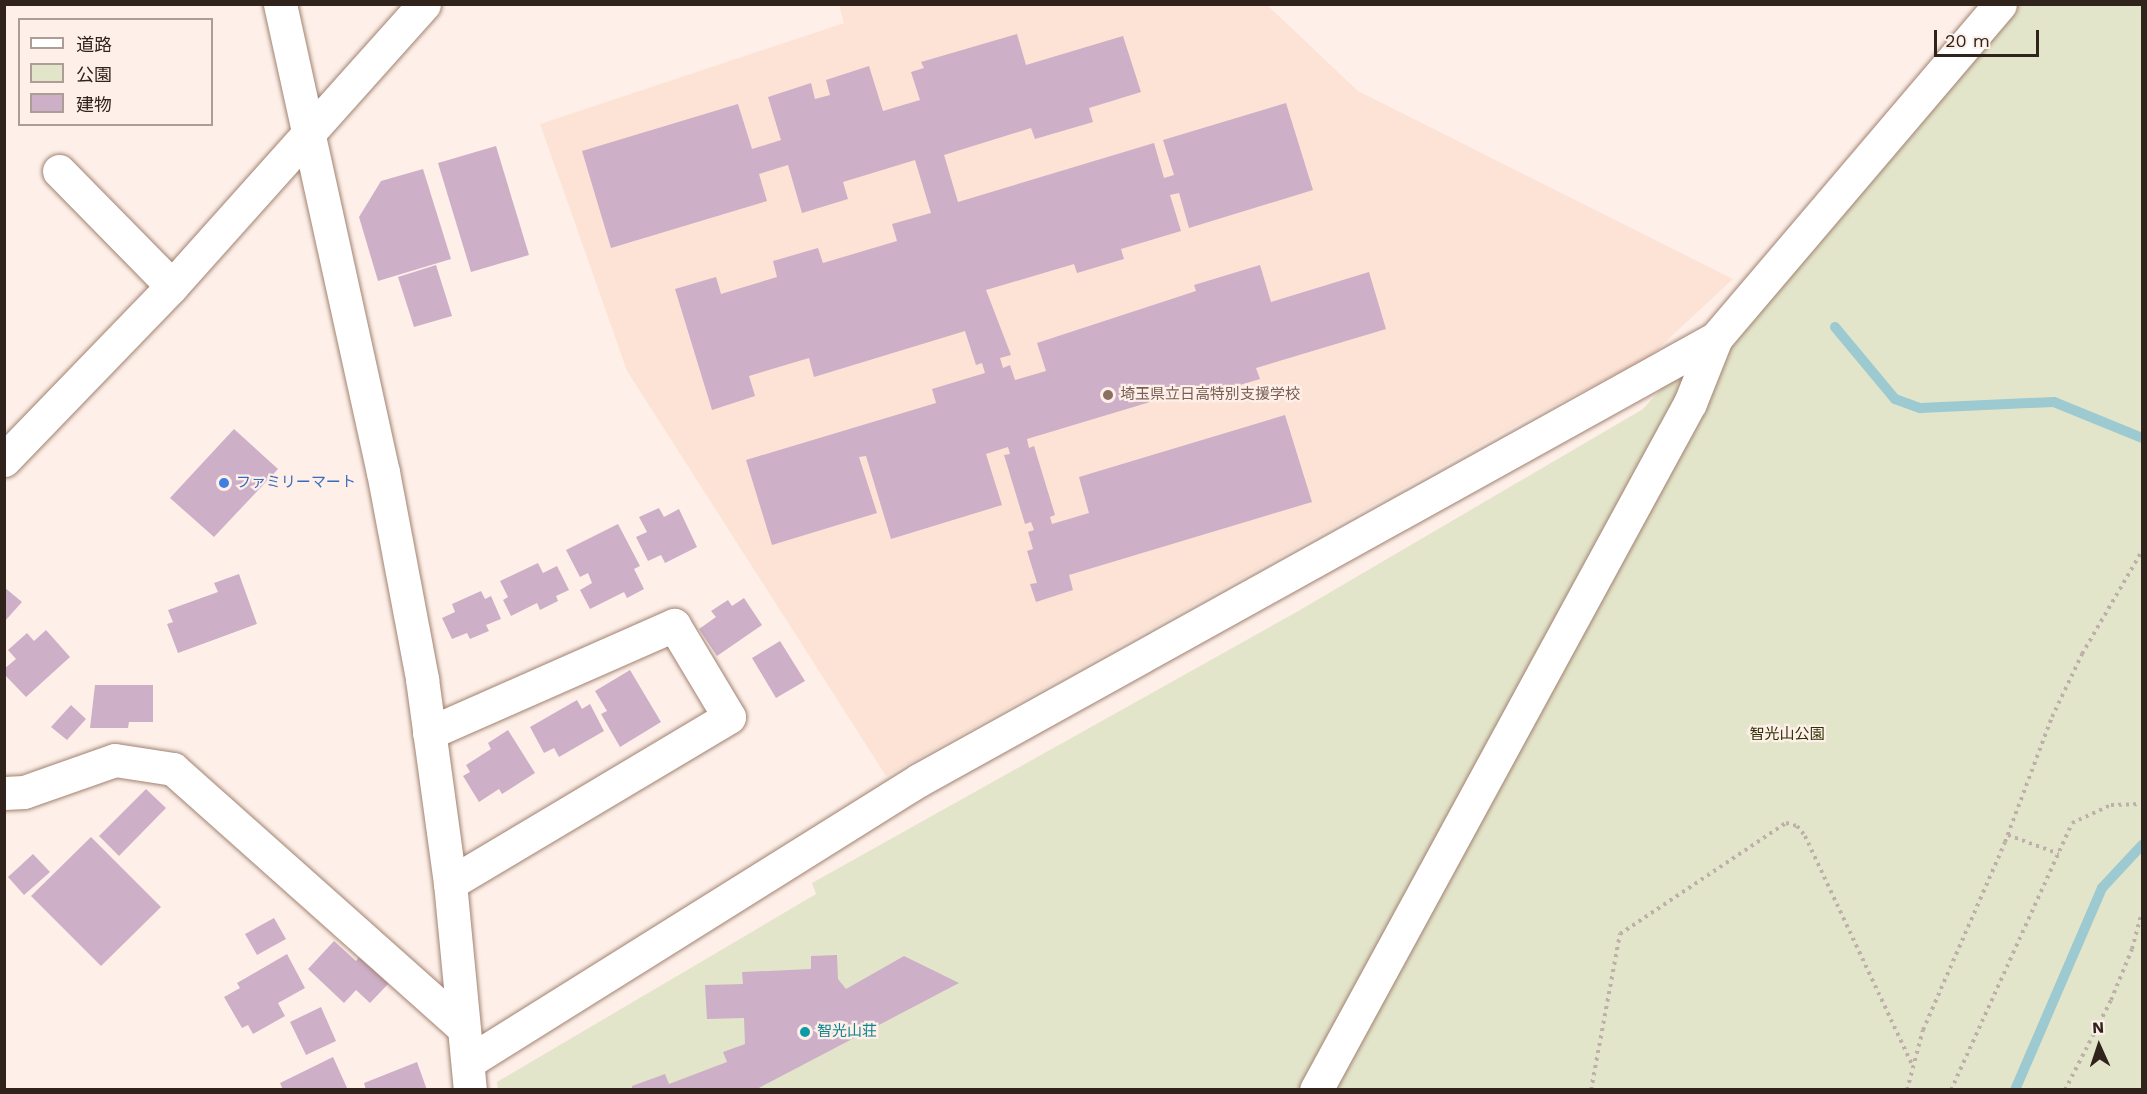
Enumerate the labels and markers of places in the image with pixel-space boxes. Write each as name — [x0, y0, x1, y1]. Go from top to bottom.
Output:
place label: 埼玉県立日高特別支援学校 — [1120, 386, 1300, 404]
marker: 埼玉県立日高特別支援学校 — [1101, 388, 1115, 402]
place label: ファミリーマート — [236, 474, 356, 492]
marker: ファミリーマート — [217, 476, 231, 490]
place label: 智光山荘 — [817, 1023, 877, 1041]
marker: 智光山荘 — [798, 1025, 812, 1039]

